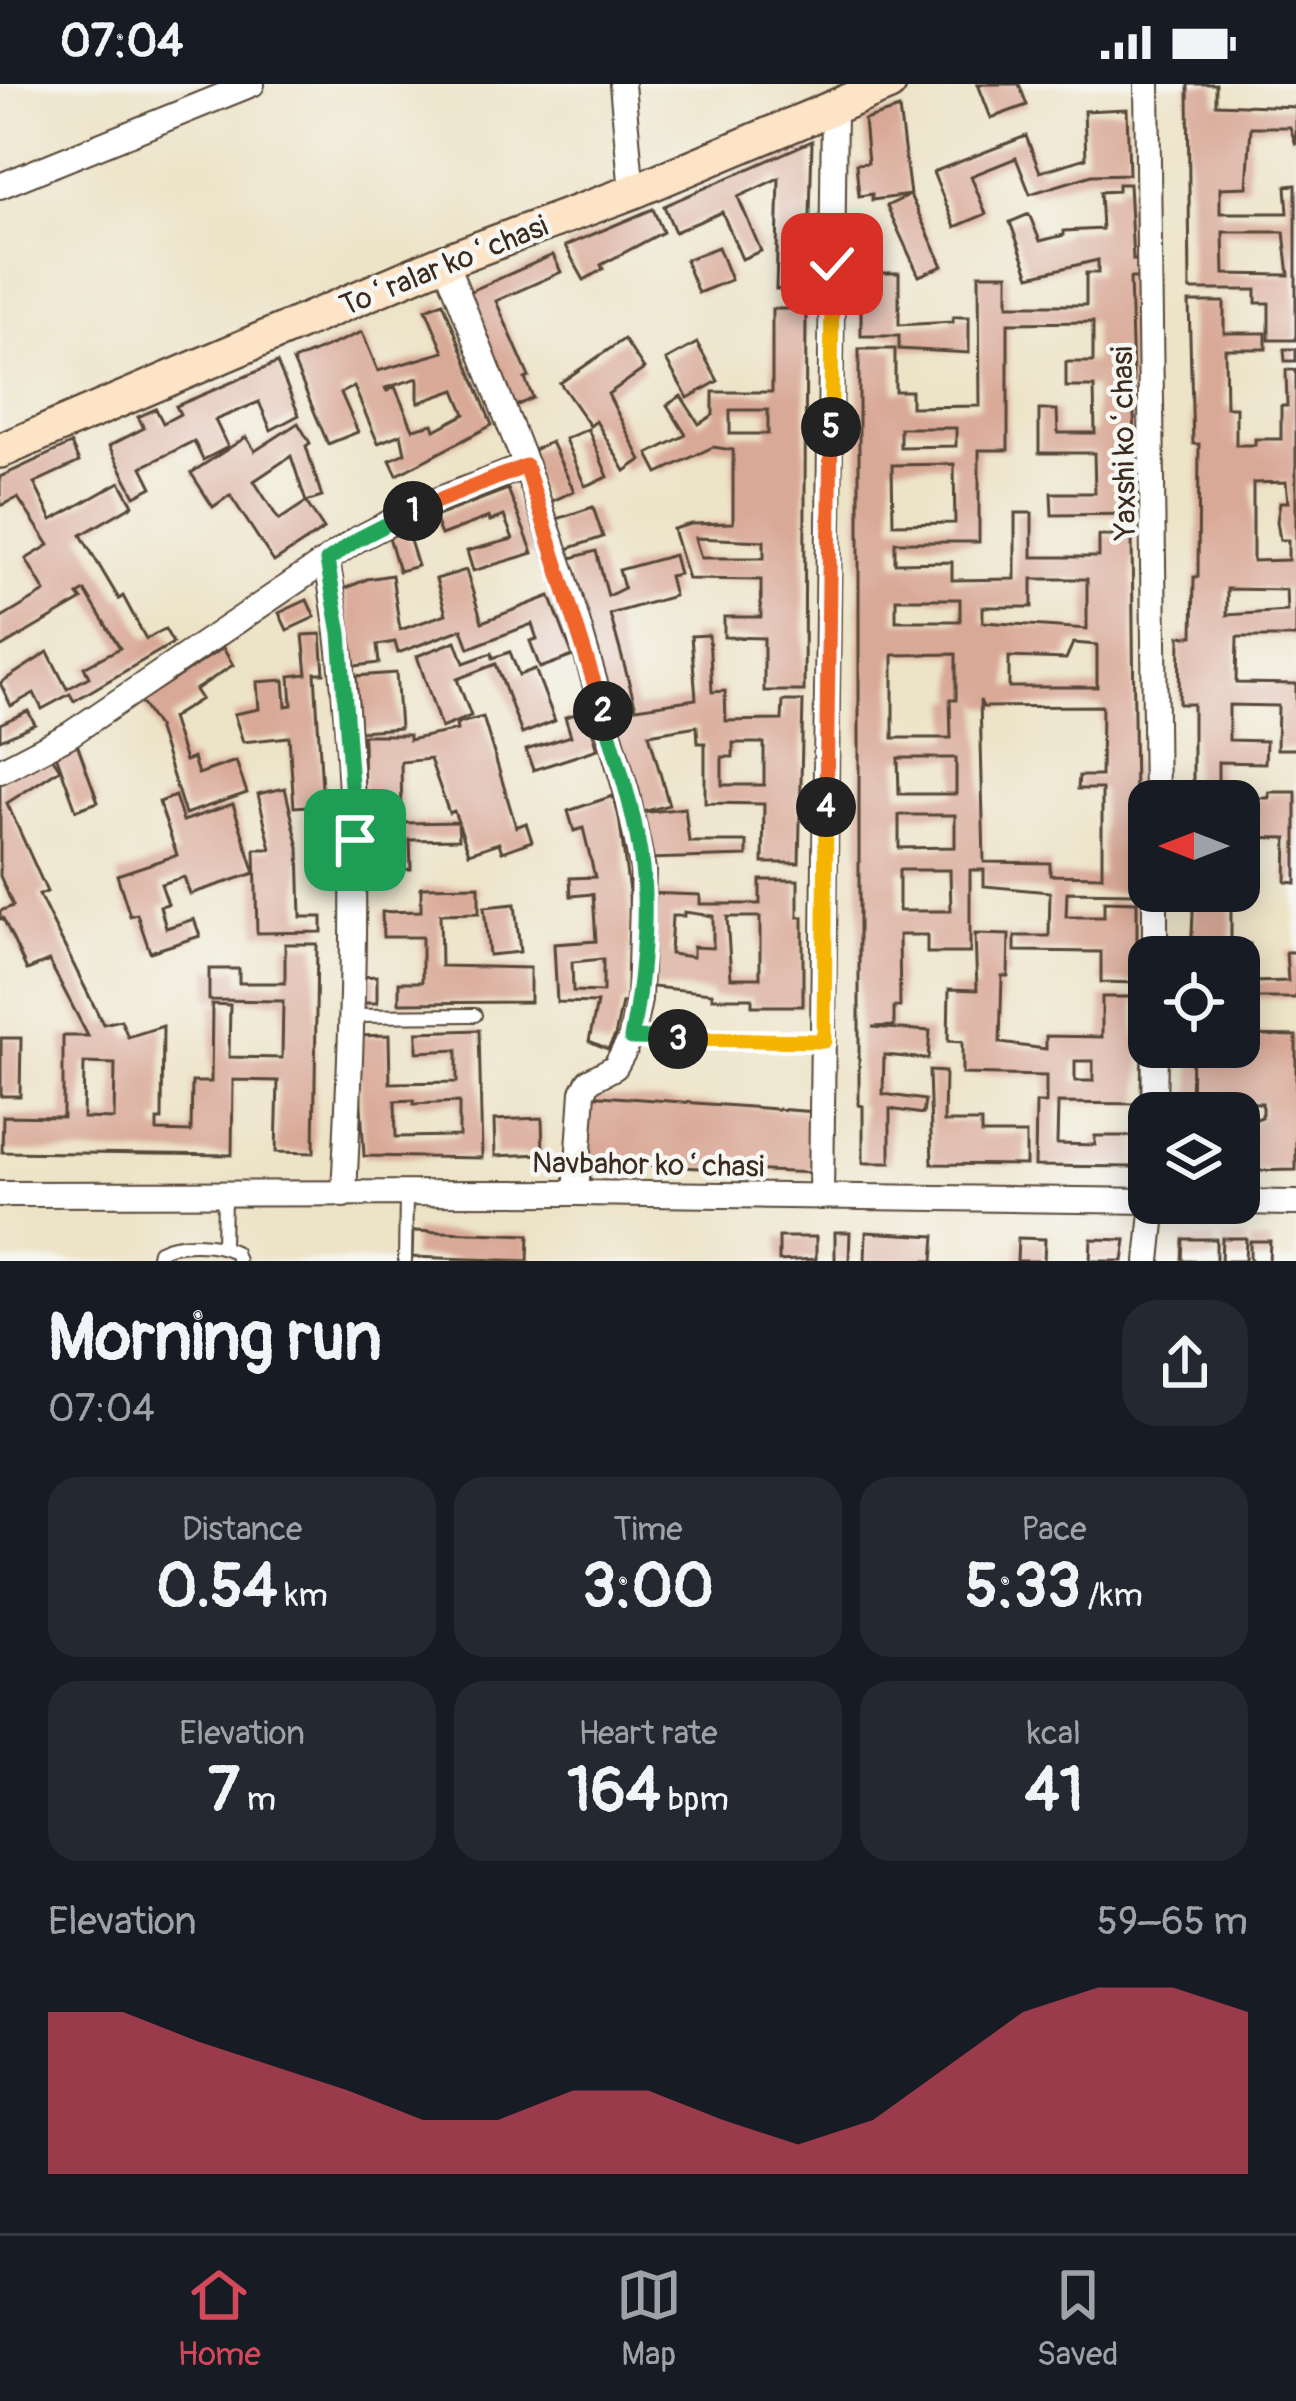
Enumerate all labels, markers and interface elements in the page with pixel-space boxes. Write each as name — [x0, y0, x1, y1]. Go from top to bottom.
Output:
text: 07:04 — [60, 14, 183, 70]
street label: Toʻralar koʻchasi — [335, 207, 553, 325]
pin — [781, 213, 883, 315]
icon: check — [799, 231, 865, 297]
street label: Yaxshi koʻchasi — [1104, 346, 1144, 541]
pin: 5 — [801, 397, 861, 457]
text: 5 — [822, 406, 840, 447]
pin: 1 — [383, 481, 443, 541]
text: 1 — [407, 490, 419, 531]
pin: 2 — [573, 681, 633, 741]
text: 2 — [594, 690, 612, 731]
pin: 4 — [796, 777, 856, 837]
north arrow — [1128, 780, 1260, 912]
map controls — [1128, 780, 1260, 1224]
text: 4 — [816, 786, 836, 827]
pin — [304, 789, 406, 891]
icon: arrive — [322, 807, 388, 873]
button: locate — [1128, 936, 1260, 1068]
pin: 3 — [648, 1009, 708, 1069]
text: 3 — [669, 1018, 687, 1059]
button: layers — [1128, 1092, 1260, 1224]
street label: Navbahor koʻchasi — [531, 1144, 765, 1186]
text: Morning run — [48, 1297, 382, 1380]
button: share — [1122, 1300, 1248, 1426]
text: 07:04 — [48, 1384, 155, 1433]
text: Distance — [182, 1509, 302, 1550]
text: Time — [614, 1509, 682, 1550]
text: Pace — [1021, 1509, 1087, 1550]
text: 0.54 — [156, 1550, 278, 1625]
text: 3:00 — [582, 1550, 714, 1625]
text: 5:33 — [965, 1550, 1081, 1625]
text: km — [278, 1575, 328, 1616]
text: /km — [1081, 1575, 1143, 1616]
text: Elevation — [179, 1713, 305, 1754]
text: Heart rate — [578, 1713, 718, 1754]
text: kcal — [1027, 1713, 1081, 1754]
text: 7 — [208, 1754, 240, 1829]
text: 164 — [567, 1754, 660, 1829]
text: 41 — [1025, 1754, 1083, 1829]
text: m — [240, 1779, 276, 1820]
text: bpm — [660, 1779, 729, 1820]
text: Elevation — [48, 1897, 197, 1946]
text: 59–65 m — [1097, 1897, 1248, 1946]
tab: Home — [177, 2262, 261, 2375]
tab: Map — [616, 2262, 682, 2375]
tab: Saved — [1037, 2262, 1119, 2375]

